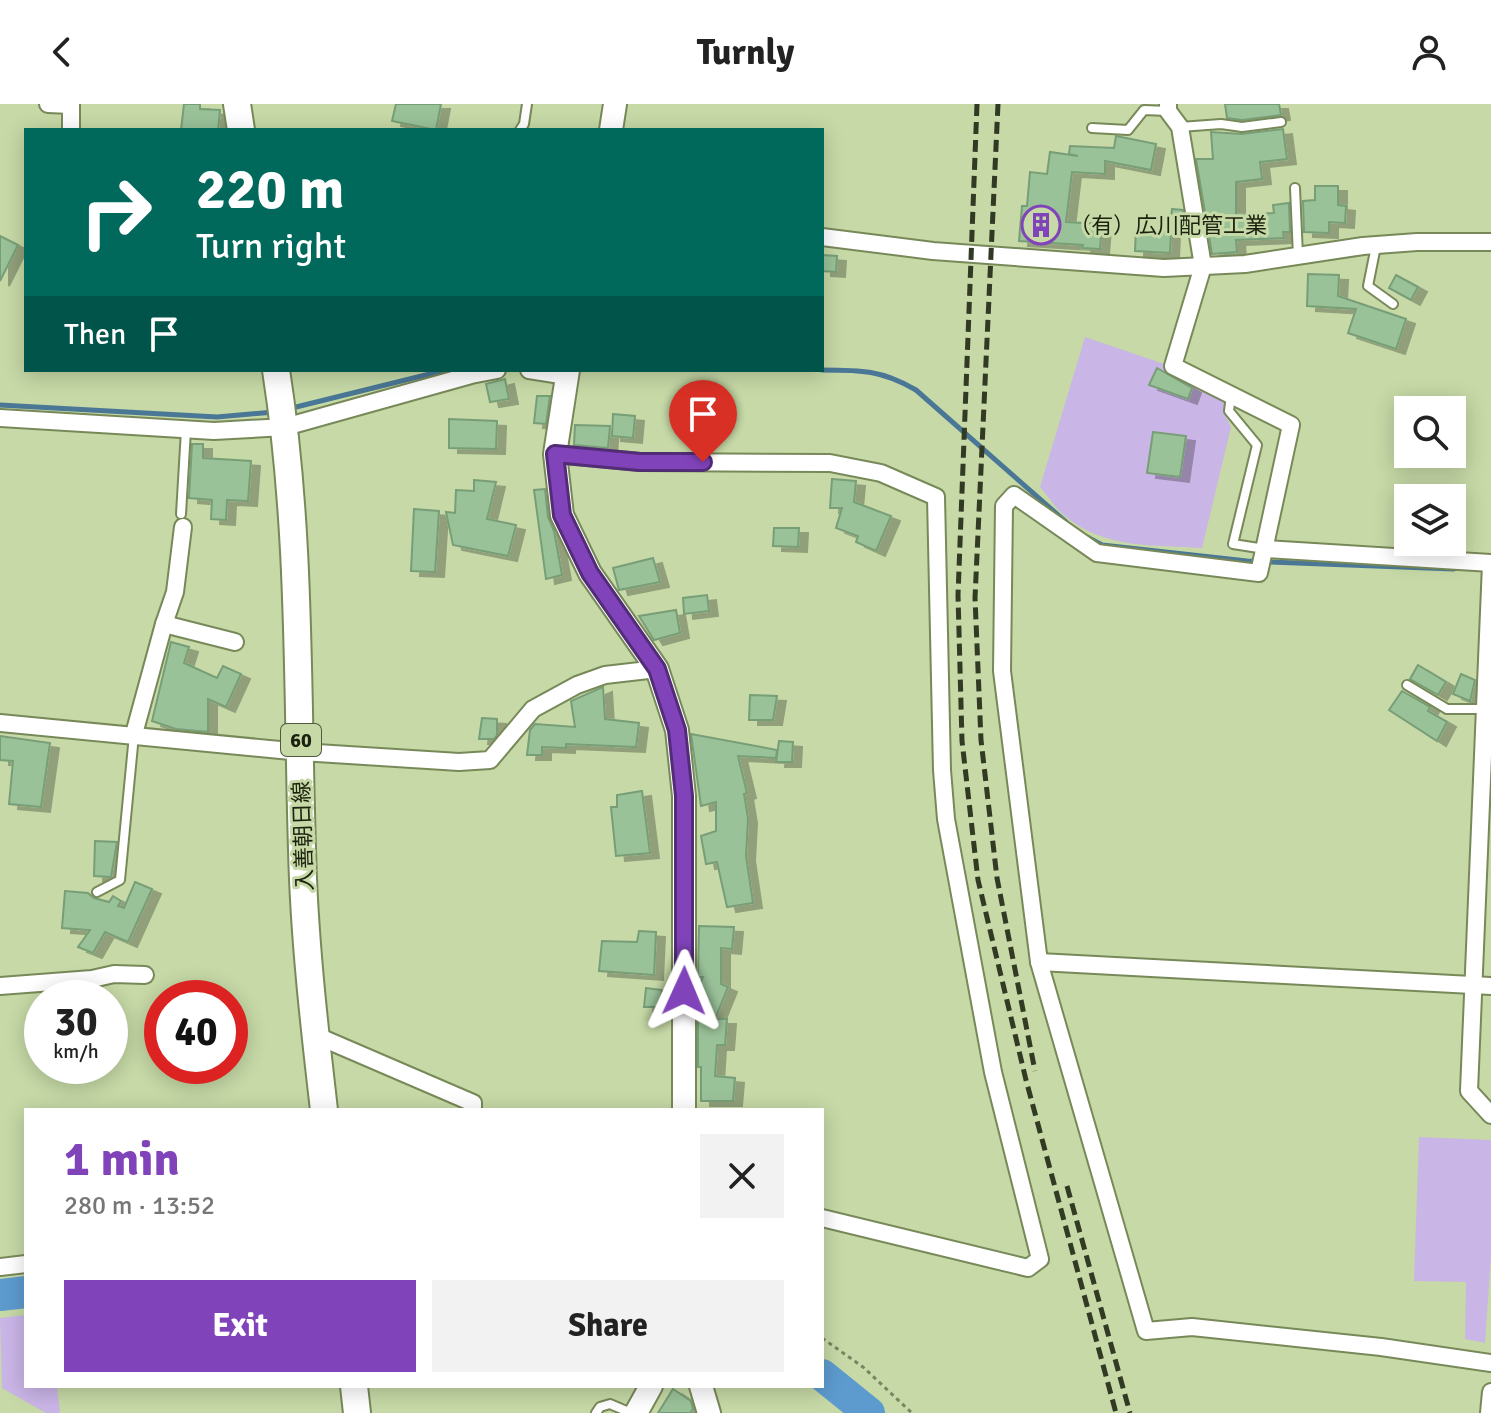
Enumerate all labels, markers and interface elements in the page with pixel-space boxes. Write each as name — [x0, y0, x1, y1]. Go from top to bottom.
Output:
icon: back — [40, 30, 84, 74]
text: Turnly — [697, 30, 794, 75]
icon: person — [1407, 30, 1451, 74]
text: 220 m — [196, 155, 344, 224]
icon: right — [64, 160, 168, 264]
building icon: （有）広川配管工業 — [1020, 204, 1062, 246]
place label: （有）広川配管工業 — [1069, 212, 1267, 239]
text: Turn right — [196, 224, 346, 269]
icon: arrive — [142, 312, 186, 356]
text: Then — [64, 316, 126, 353]
pin — [669, 380, 737, 462]
icon: arrive — [681, 392, 725, 436]
map controls — [1394, 396, 1466, 556]
button: search — [1394, 396, 1466, 468]
button: layers — [1394, 484, 1466, 556]
road number: 60 — [281, 724, 321, 756]
street label: 入善朝日線 — [288, 781, 318, 891]
position arrow — [642, 949, 726, 1033]
speed limit sign: 40 — [144, 980, 248, 1084]
text: 30 — [54, 997, 98, 1047]
text: km/h — [53, 1039, 99, 1064]
text: 1 min — [64, 1130, 180, 1189]
button: close — [700, 1134, 784, 1218]
text: 280 m · 13:52 — [64, 1190, 215, 1222]
button: Exit — [64, 1280, 416, 1372]
button: Share — [432, 1280, 784, 1372]

